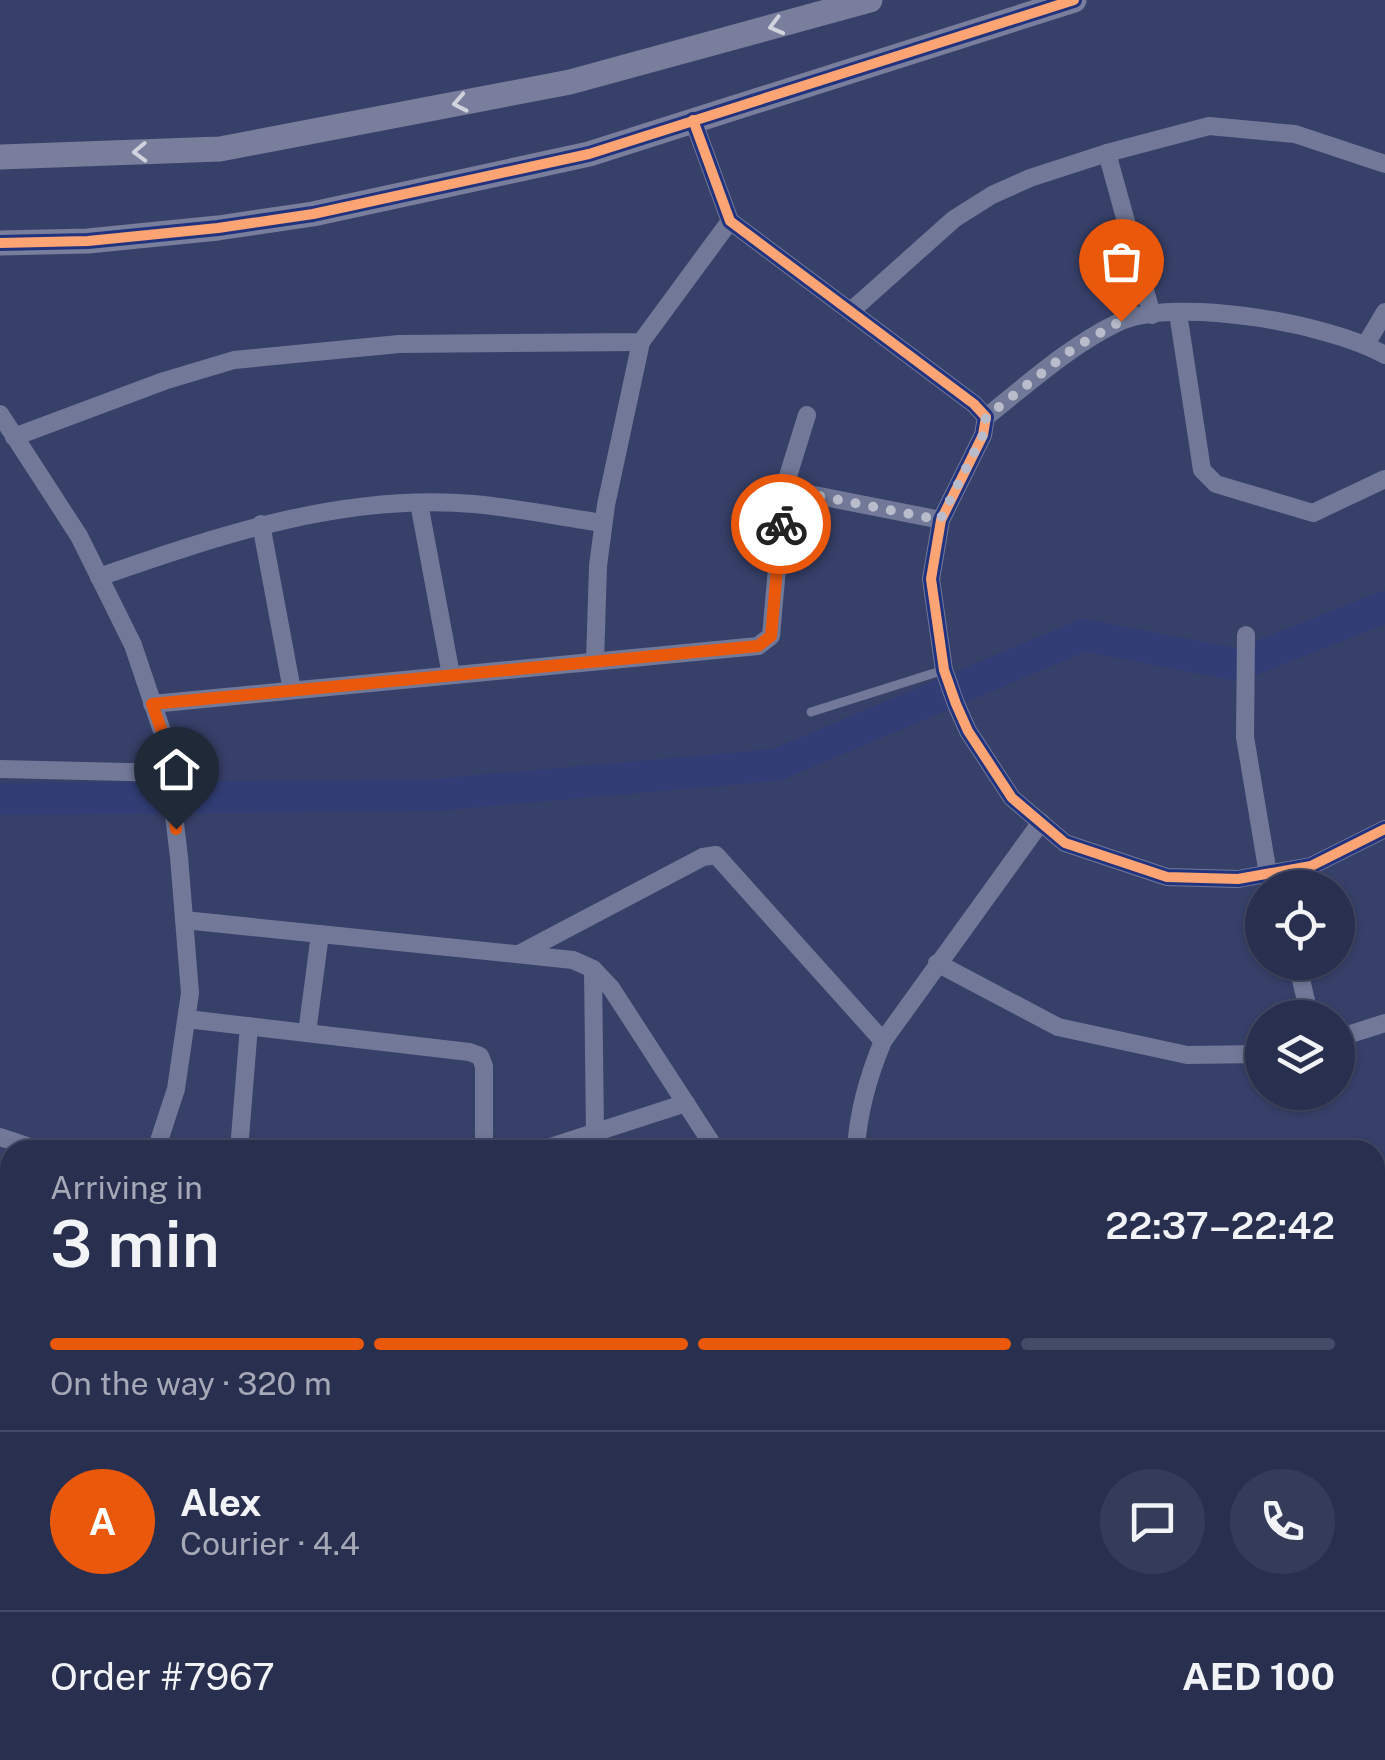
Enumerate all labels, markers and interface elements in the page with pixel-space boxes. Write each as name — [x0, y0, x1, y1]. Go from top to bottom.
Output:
one-way arrow — [768, 14, 785, 35]
one-way arrow — [452, 92, 469, 113]
one-way arrow — [131, 141, 147, 162]
pin — [1079, 219, 1164, 322]
icon: bag — [1094, 234, 1149, 289]
courier — [731, 474, 831, 574]
icon: bike — [754, 497, 809, 552]
pin — [134, 727, 219, 830]
icon: home — [149, 742, 204, 797]
map controls — [1245, 870, 1355, 1110]
button: locate — [1245, 870, 1355, 980]
button: layers — [1245, 1000, 1355, 1110]
text: Arriving in — [50, 1169, 203, 1206]
text: 22:37–22:42 — [1105, 1203, 1335, 1248]
text: 3 min — [50, 1205, 220, 1282]
text: On the way · 320 m — [50, 1365, 332, 1402]
button: chat — [1100, 1469, 1205, 1574]
button: phone — [1230, 1469, 1335, 1574]
text: Alex — [180, 1480, 262, 1525]
text: A — [89, 1499, 116, 1544]
text: Courier · 4.4 — [180, 1525, 360, 1562]
text: Order #7967 — [50, 1654, 275, 1699]
text: AED 100 — [1182, 1654, 1335, 1699]

